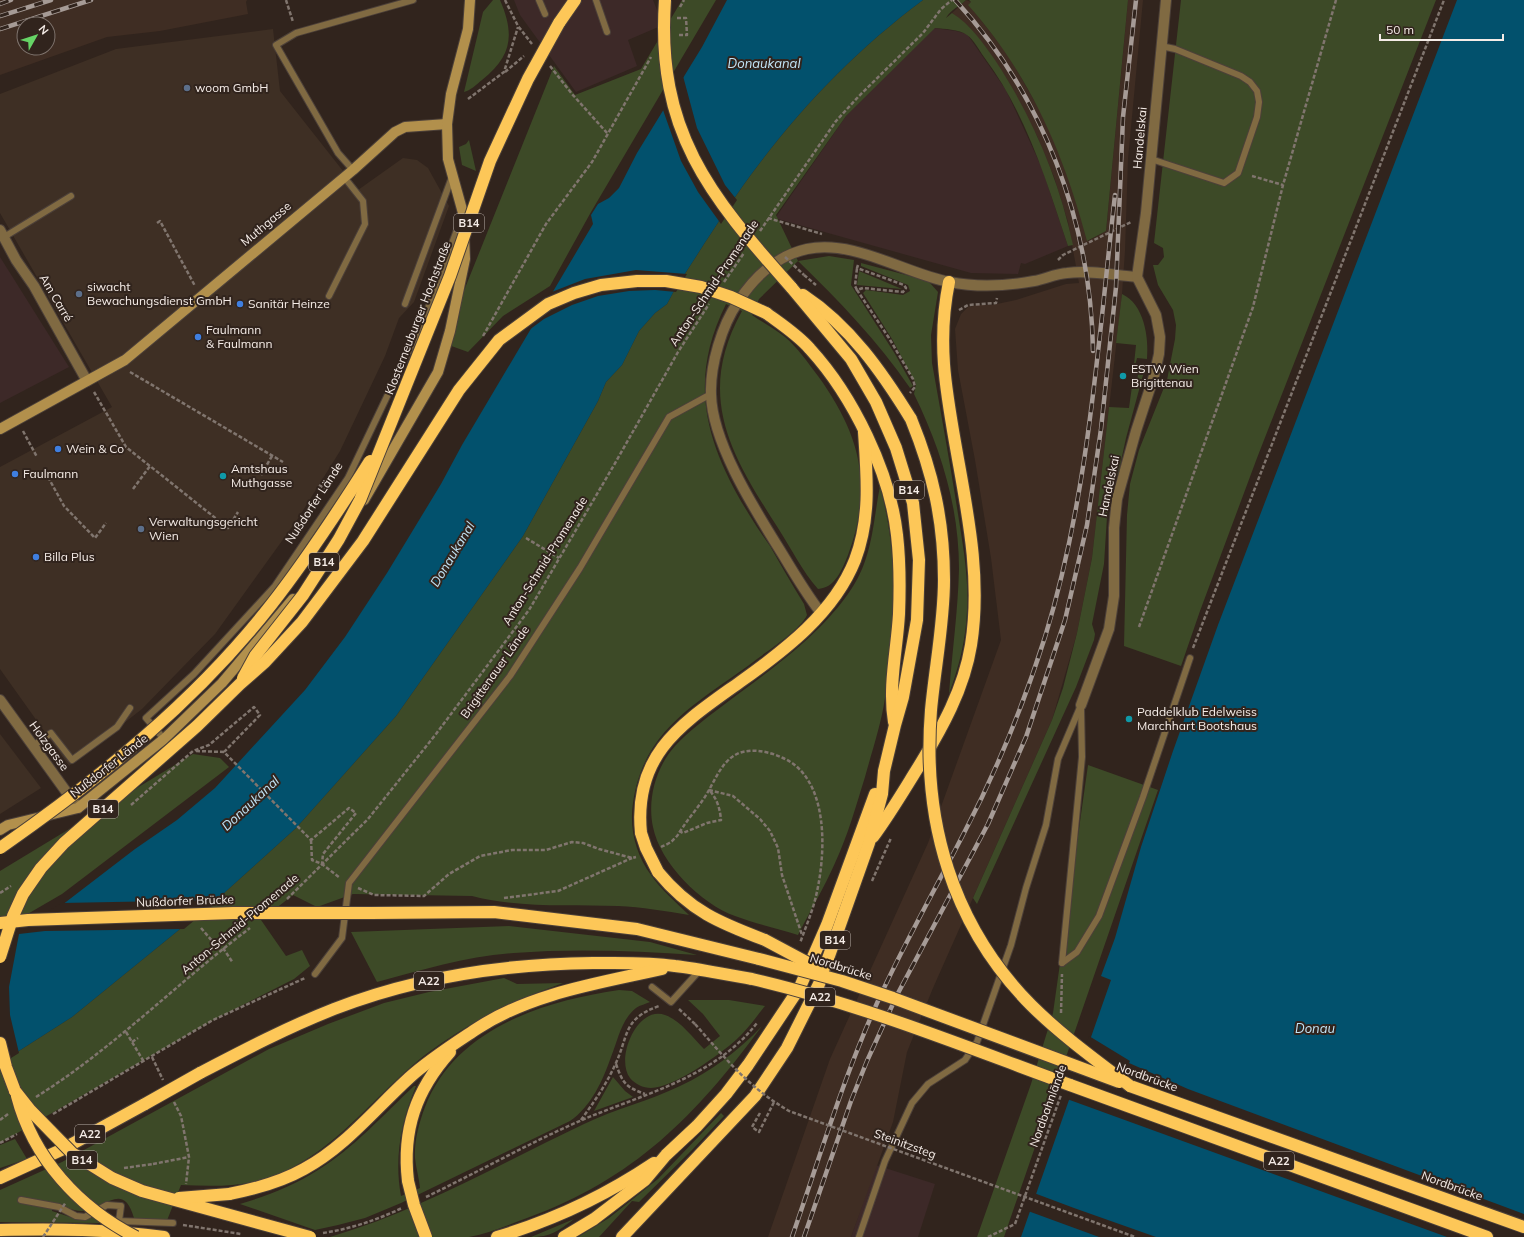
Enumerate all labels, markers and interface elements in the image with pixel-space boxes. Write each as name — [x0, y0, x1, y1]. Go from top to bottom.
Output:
north arrow — [16, 16, 56, 56]
scale bar — [1380, 16, 1503, 42]
text: N — [36, 22, 52, 37]
text: 50 m — [1386, 22, 1414, 37]
water label: Donaukanal — [728, 55, 801, 71]
place label: woom GmbH — [195, 80, 268, 95]
marker: woom GmbH — [182, 83, 192, 93]
street label: Handelskai — [1129, 106, 1150, 170]
street label: Muthgasse — [237, 198, 294, 249]
road number: B14 — [454, 214, 484, 232]
street label: Anton-Schmid-Promenade — [666, 217, 761, 349]
street label: Klosterneuburger Hochstraße — [381, 239, 454, 397]
street label: Am Carré — [36, 271, 76, 324]
place label: siwacht Bewachungsdienst GmbH — [87, 279, 232, 308]
marker: siwacht Bewachungsdienst GmbH — [74, 289, 84, 299]
place label: Sanitär Heinze — [248, 296, 330, 311]
marker: Sanitär Heinze — [235, 299, 245, 309]
place label: Faulmann & Faulmann — [206, 322, 272, 351]
marker: Faulmann & Faulmann — [193, 332, 203, 342]
place label: ESTW Wien Brigittenau — [1131, 361, 1199, 390]
marker: ESTW Wien Brigittenau — [1118, 371, 1128, 381]
place label: Wein & Co — [66, 441, 124, 456]
marker: Wein & Co — [53, 444, 63, 454]
street label: Handelskai — [1095, 454, 1122, 518]
street label: Nußdorfer Lände — [282, 459, 346, 546]
place label: Amtshaus Muthgasse — [231, 461, 292, 490]
place label: Faulmann — [23, 466, 78, 481]
marker: Faulmann — [10, 469, 20, 479]
marker: Amtshaus Muthgasse — [218, 471, 228, 481]
road number: B14 — [894, 481, 924, 499]
street label: Anton-Schmid-Promenade — [499, 494, 590, 628]
place label: Verwaltungsgericht Wien — [149, 514, 258, 543]
water label: Donaukanal — [426, 518, 478, 589]
marker: Verwaltungsgericht Wien — [136, 524, 146, 534]
place label: Billa Plus — [44, 549, 95, 564]
marker: Billa Plus — [31, 552, 41, 562]
road number: B14 — [309, 553, 339, 571]
street label: Brigittenauer Lände — [457, 622, 532, 721]
place label: Paddelklub Edelweiss Marchhart Bootshaus — [1137, 704, 1257, 733]
marker: Paddelklub Edelweiss Marchhart Bootshaus — [1124, 714, 1134, 724]
street label: Holzgasse — [26, 718, 72, 774]
street label: Nußdorfer Lände — [67, 731, 151, 801]
water label: Donaukanal — [218, 772, 283, 834]
road number: B14 — [88, 800, 118, 818]
street label: Anton-Schmid-Promenade — [178, 870, 301, 977]
street label: Nußdorfer Brücke — [136, 891, 234, 910]
road number: B14 — [820, 931, 850, 949]
street label: Nordbrücke — [808, 950, 874, 983]
road number: A22 — [414, 972, 444, 990]
road number: A22 — [805, 988, 835, 1006]
water label: Donau — [1295, 1020, 1335, 1036]
street label: Nordbrücke — [1114, 1058, 1180, 1095]
street label: Nordbahnlände — [1026, 1063, 1069, 1149]
road number: A22 — [75, 1125, 105, 1143]
street label: Steinitzsteg — [872, 1125, 938, 1162]
road number: B14 — [67, 1151, 97, 1169]
road number: A22 — [1264, 1152, 1294, 1170]
street label: Nordbrücke — [1419, 1167, 1485, 1204]

